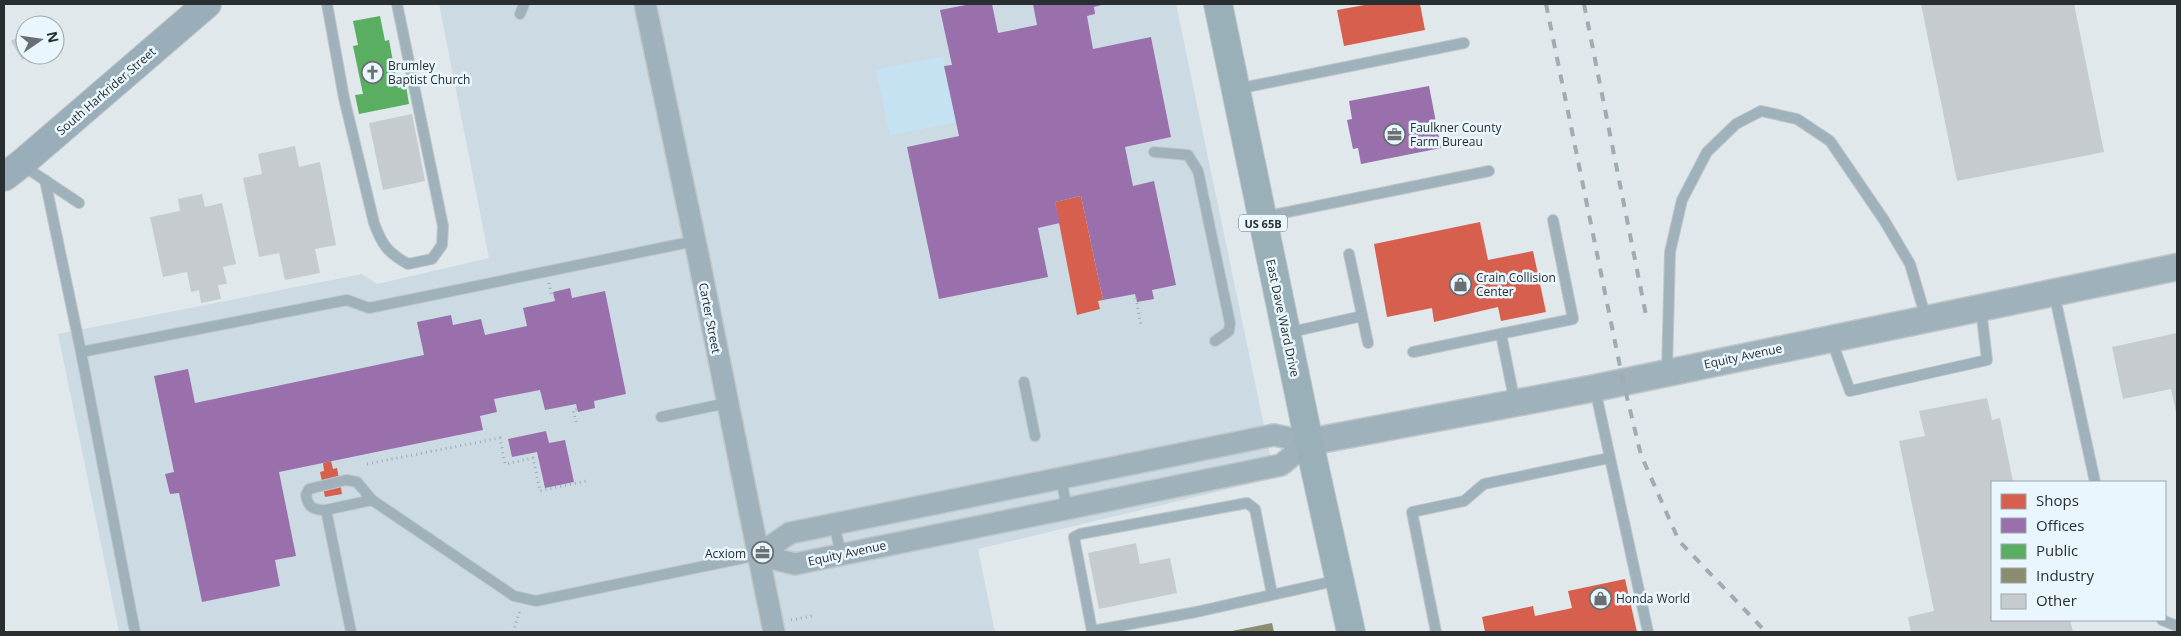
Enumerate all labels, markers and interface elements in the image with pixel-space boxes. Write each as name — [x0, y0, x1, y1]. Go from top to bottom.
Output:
north arrow — [15, 15, 65, 65]
text: N — [43, 29, 64, 45]
street label: South Harkrider Street — [53, 43, 159, 139]
place label: Brumley Baptist Church — [388, 57, 470, 88]
church icon: Brumley Baptist Church — [360, 60, 384, 84]
place label: Faulkner County Farm Bureau — [1410, 119, 1502, 150]
office icon: Faulkner County Farm Bureau — [1382, 122, 1406, 146]
road number: US 65B — [1239, 214, 1287, 232]
street label: East Dave Ward Drive — [1262, 257, 1304, 379]
place label: Crain Collision Center — [1476, 269, 1556, 300]
shop icon: Crain Collision Center — [1448, 272, 1472, 296]
street label: Carter Street — [695, 281, 725, 355]
street label: Equity Avenue — [1702, 339, 1784, 373]
legend — [1991, 481, 2166, 621]
text: Shops — [2036, 490, 2079, 510]
text: Offices — [2036, 515, 2084, 535]
street label: Equity Avenue — [806, 536, 888, 570]
text: Public — [2036, 540, 2078, 560]
office icon: Acxiom — [750, 541, 774, 565]
place label: Acxiom — [705, 545, 746, 562]
text: Industry — [2036, 565, 2094, 585]
shop icon: Honda World — [1588, 586, 1612, 610]
place label: Honda World — [1616, 590, 1690, 607]
text: Other — [2036, 590, 2077, 610]

